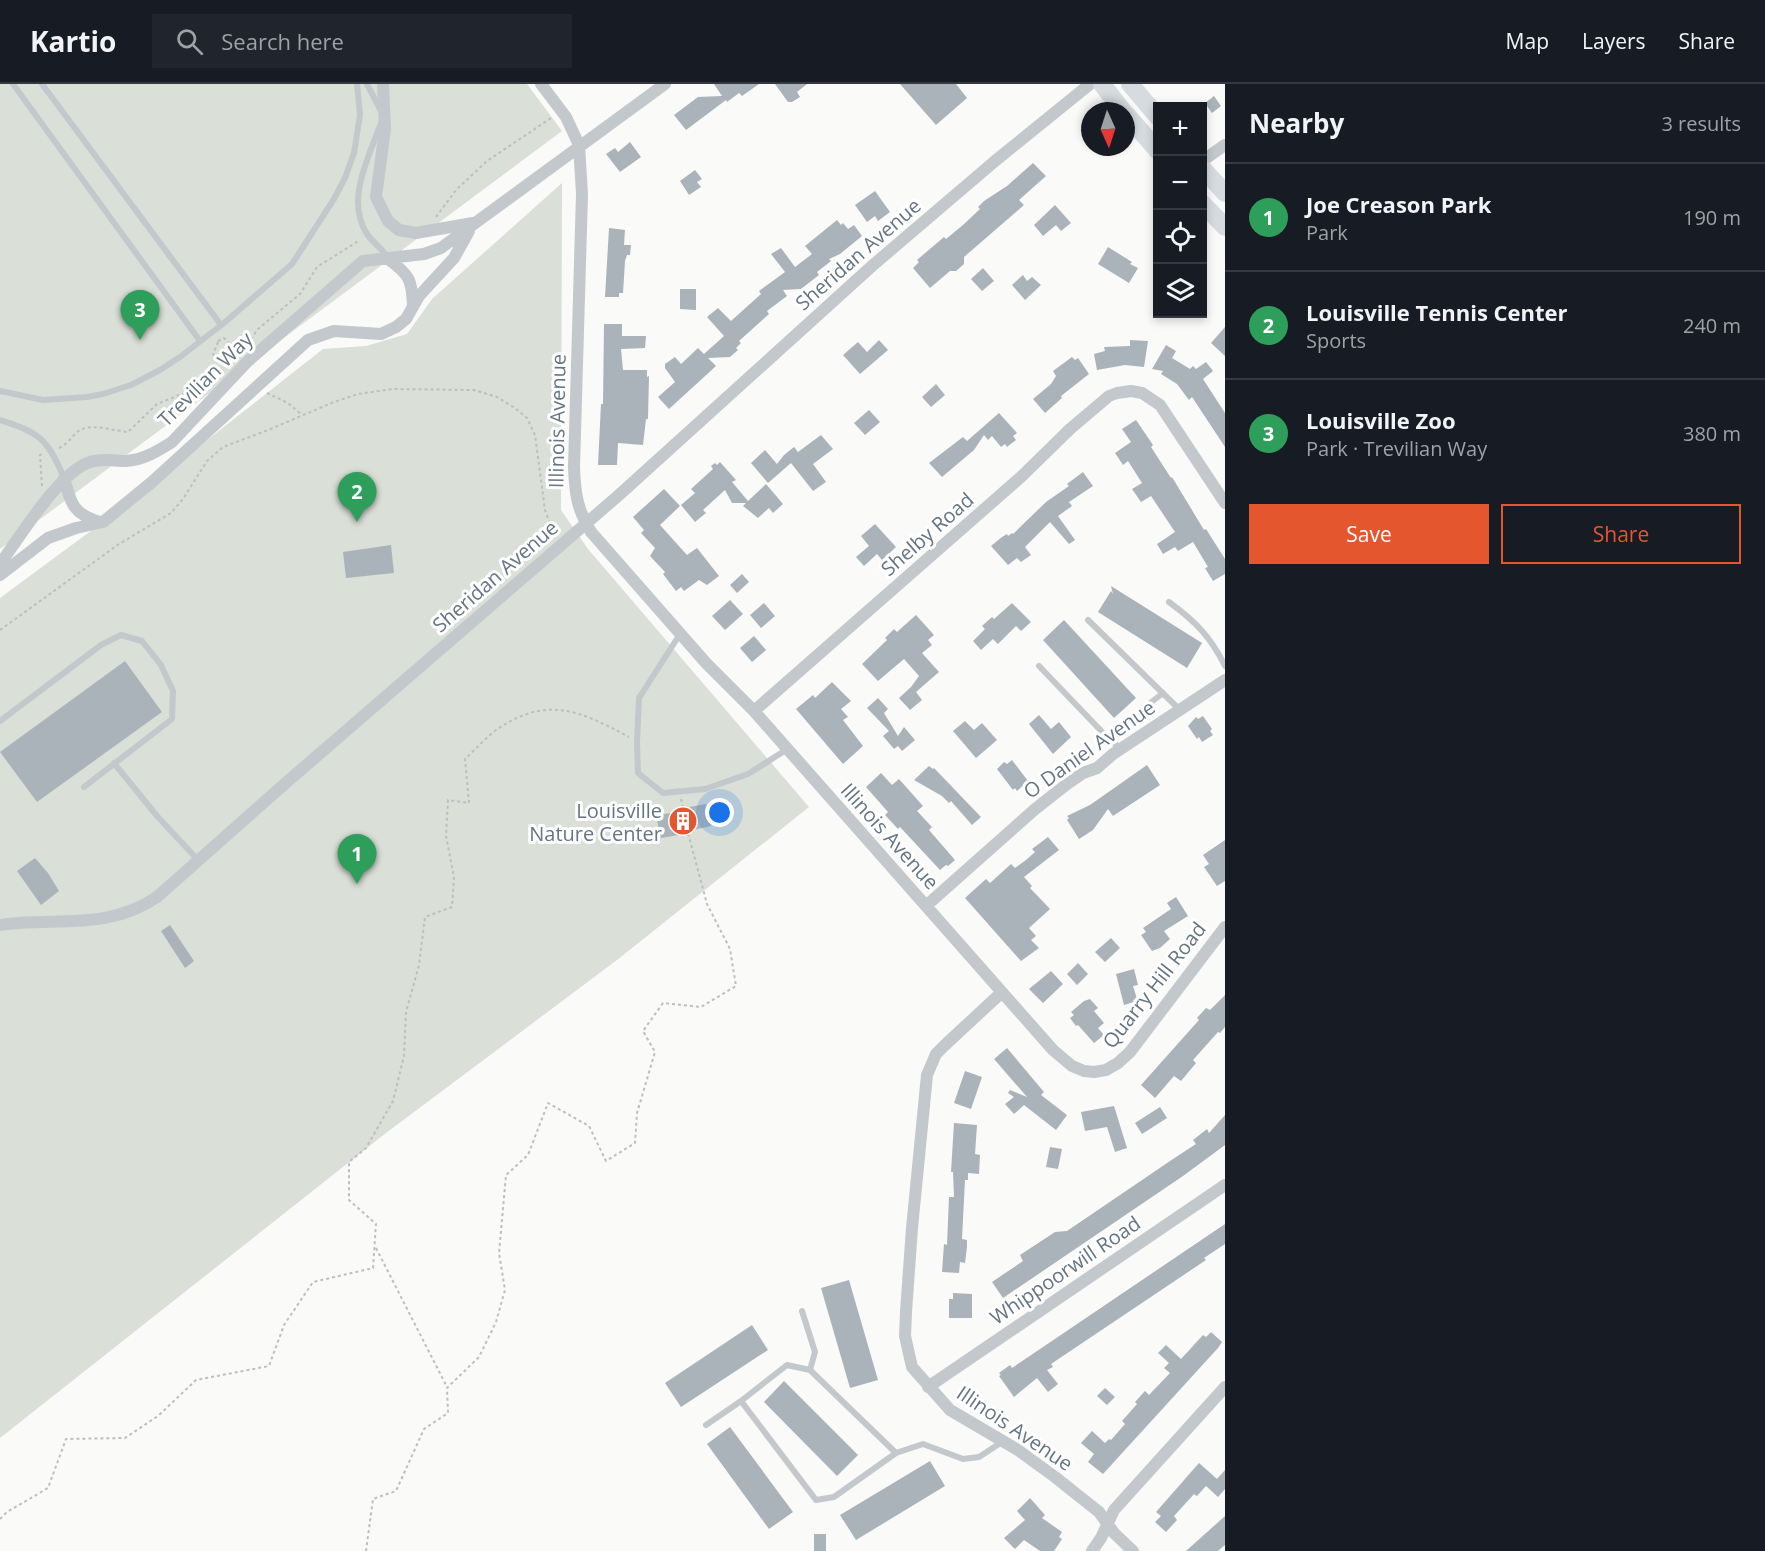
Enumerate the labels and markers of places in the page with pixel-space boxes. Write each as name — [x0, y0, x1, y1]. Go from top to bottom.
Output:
pin: 3 — [120, 290, 160, 340]
pin: 2 — [338, 472, 376, 522]
place label: Louisville Nature Center — [529, 797, 662, 847]
building icon: Louisville Nature Center — [667, 805, 699, 837]
pin: 1 — [338, 834, 376, 884]

